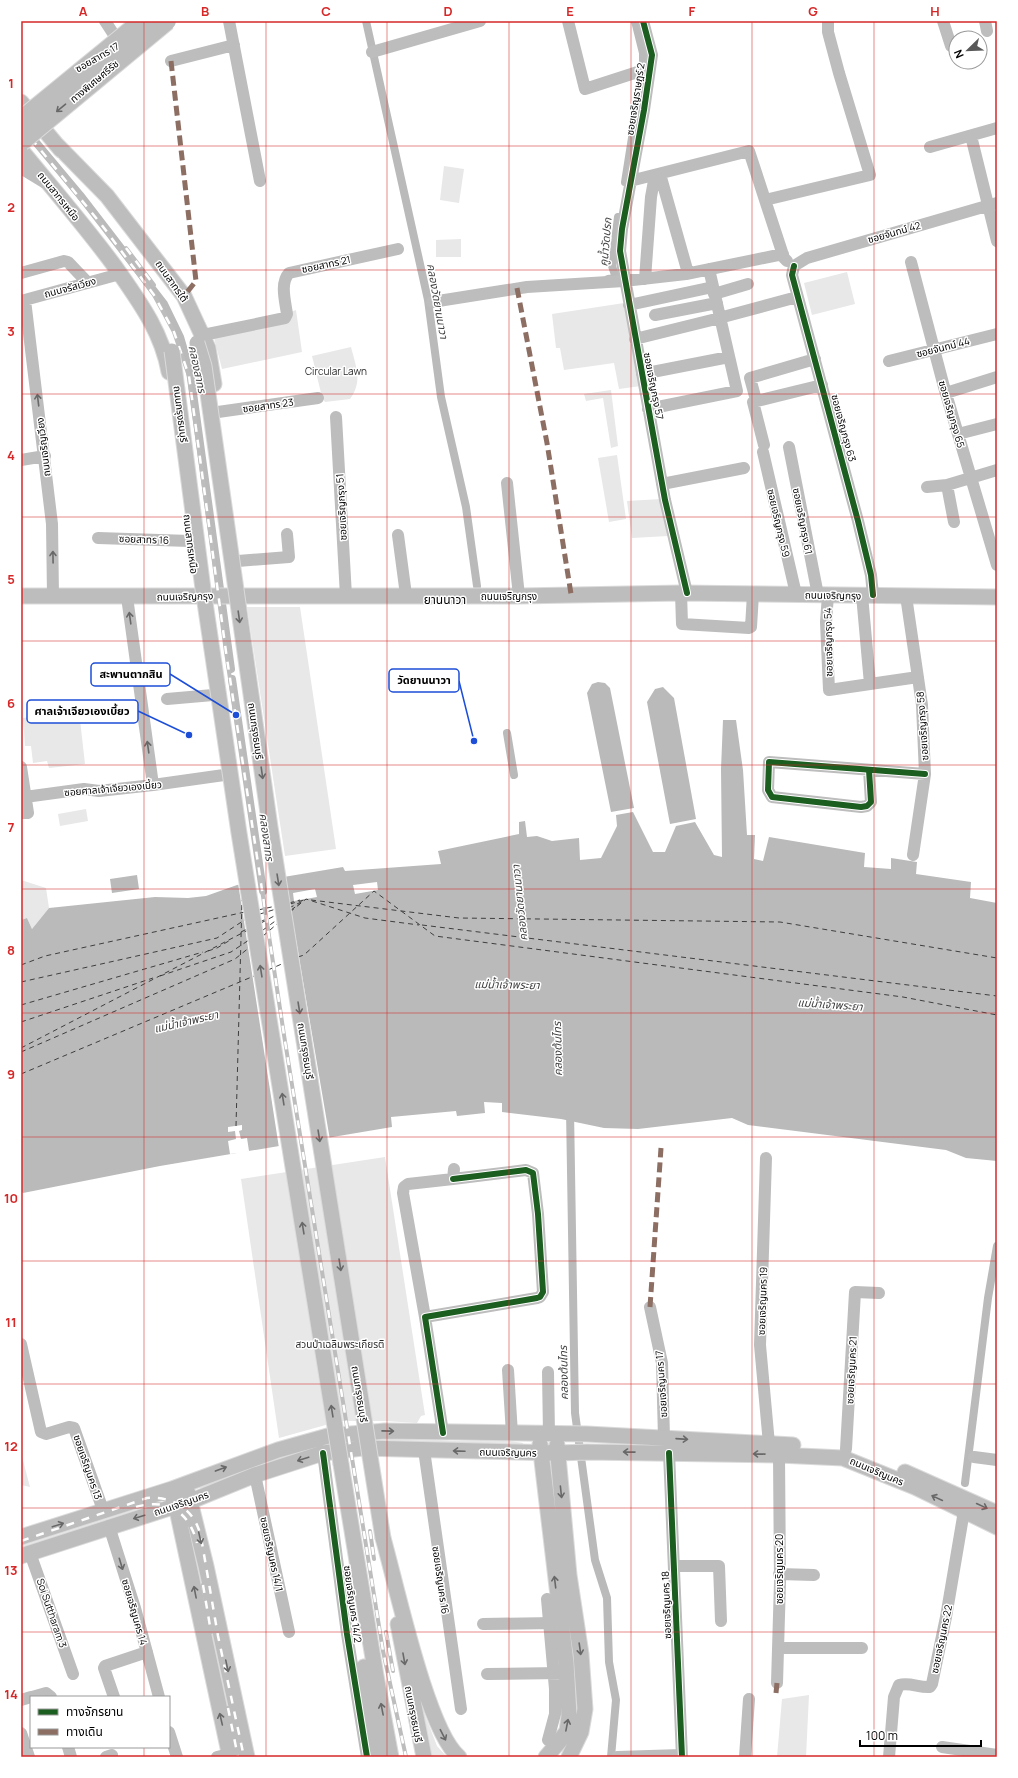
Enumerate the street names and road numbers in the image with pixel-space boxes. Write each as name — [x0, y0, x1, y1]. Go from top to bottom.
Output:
street label: ซอยสาทร 17 — [72, 39, 122, 75]
street label: ทางพิเศษศรีรัช — [67, 56, 121, 106]
street label: ซอยเจริญราษฎร์ 2 — [622, 61, 648, 136]
street label: ถนนสาทรเหนือ — [35, 168, 83, 224]
street label: ซอยจันทน์ 42 — [866, 218, 922, 246]
street label: ซอยสาทร 21 — [300, 252, 352, 276]
street label: ถนนสาทรใต้ — [152, 257, 192, 305]
street label: ถนนจรัสเวียง — [42, 273, 98, 301]
street label: ซอยจันทน์ 44 — [915, 334, 971, 360]
street label: ซอยเจริญกรุง 57 — [641, 351, 667, 421]
street label: ซอยเจริญกรุง 65 — [936, 379, 968, 450]
street label: ถนนกรุงธนบุรี — [171, 385, 191, 444]
street label: ซอยเจริญกรุง 63 — [828, 393, 860, 463]
street label: ซอยสาทร 23 — [242, 395, 294, 415]
street label: ถนนเจริญเวียง — [32, 417, 54, 477]
street label: ซอยเจริญกรุง 51 — [332, 473, 350, 541]
street label: ซอยเจริญกรุง 61 — [790, 487, 816, 555]
street label: ซอยเจริญกรุง 59 — [764, 488, 794, 558]
street label: ถนนสาทรเหนือ — [180, 514, 202, 575]
street label: ซอยสาทร 16 — [119, 531, 169, 547]
street label: ถนนเจริญกรุง — [805, 588, 861, 602]
street label: ถนนเจริญกรุง — [157, 589, 213, 603]
street label: ถนนเจริญกรุง — [481, 589, 537, 603]
street label: ซอยเจริญกรุง 54 — [820, 607, 836, 677]
street label: ซอยเจริญกรุง 58 — [913, 691, 931, 761]
street label: ถนนกรุงธนบุรี — [245, 702, 267, 761]
street label: ซอยศาลเจ้าเจียวเองเบี้ยว — [64, 777, 162, 799]
street label: ถนนกรุงธนบุรี — [295, 1022, 317, 1081]
street label: ซอยเจริญนคร 19 — [754, 1267, 770, 1335]
street label: ซอยเจริญนคร 21 — [842, 1336, 860, 1404]
street label: ซอยเจริญนคร 17 — [652, 1350, 670, 1418]
street label: ถนนกรุงธนบุรี — [349, 1365, 371, 1424]
street label: ซอยเจริญนคร 13 — [70, 1433, 106, 1501]
street label: ถนนเจริญนคร — [479, 1445, 537, 1460]
street label: ถนนเจริญนคร — [848, 1453, 906, 1489]
street label: ถนนเจริญนคร — [152, 1487, 211, 1519]
street label: ซอยเจริญนคร 14/1 — [257, 1515, 287, 1593]
street label: ซอยเจริญนคร 20 — [772, 1534, 786, 1604]
street label: ซอยเจริญนคร 16 — [429, 1545, 453, 1615]
street label: ซอยเจริญนคร 14/2 — [341, 1565, 365, 1644]
street label: ซอยเจริญนคร 18 — [658, 1571, 674, 1639]
street label: Soi Suttharam 3 — [34, 1576, 70, 1650]
street label: ซอยเจริญนคร 14 — [119, 1577, 151, 1647]
street label: ซอยเจริญนคร 22 — [927, 1603, 955, 1675]
street label: ถนนกรุงธนบุรี — [402, 1685, 426, 1744]

